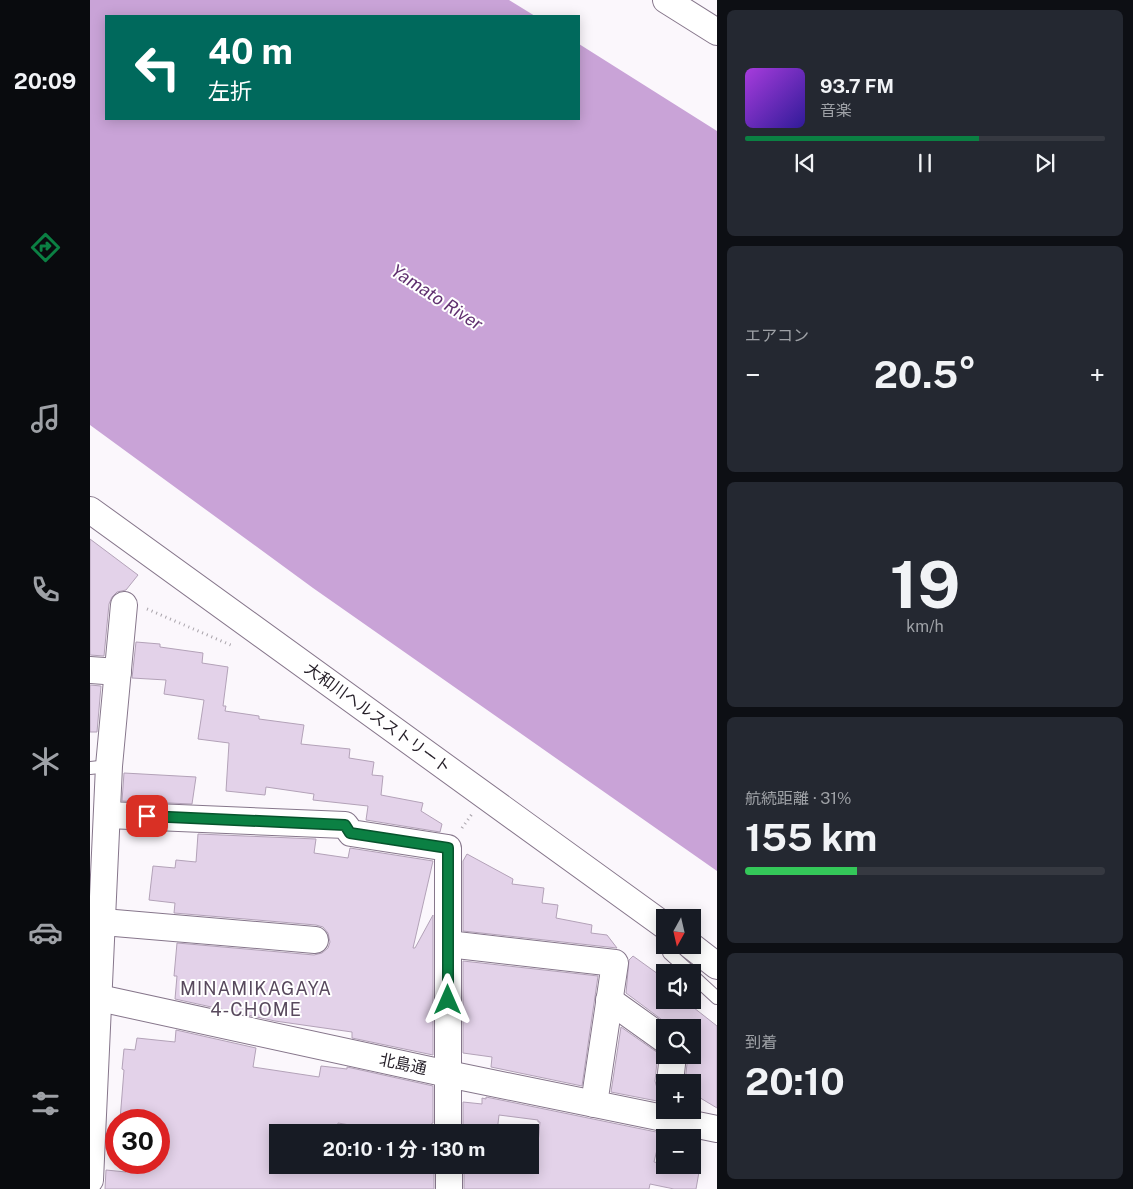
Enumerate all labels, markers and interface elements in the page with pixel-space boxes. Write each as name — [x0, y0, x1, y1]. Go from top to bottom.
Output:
text: 40 m — [208, 31, 293, 72]
icon: left — [125, 35, 190, 100]
text: 20:09 — [14, 68, 76, 94]
text: 93.7 FM — [820, 75, 894, 97]
text: 左折 — [208, 78, 252, 104]
text: 音楽 — [820, 101, 852, 120]
icon: previous — [791, 149, 819, 177]
icon: pause — [911, 149, 939, 177]
icon: next — [1031, 149, 1059, 177]
icon: directions — [28, 230, 63, 265]
water label: Yamato River — [387, 260, 487, 334]
text: エアコン — [745, 326, 809, 345]
text: 20.5° — [874, 352, 976, 397]
text: − — [745, 358, 761, 391]
text: + — [1089, 358, 1105, 391]
icon: music — [28, 401, 63, 436]
text: 19 — [890, 546, 960, 623]
icon: phone — [28, 572, 63, 607]
text: km/h — [906, 617, 944, 636]
street label: 大和川ヘルスストリート — [301, 659, 455, 777]
icon: climate — [28, 744, 63, 779]
text: 航続距離 · 31% — [745, 789, 851, 808]
pin — [126, 795, 168, 837]
icon: arrive — [133, 802, 161, 830]
text: 155 km — [745, 815, 877, 860]
north arrow — [656, 909, 701, 954]
map controls — [656, 909, 701, 1174]
icon: car — [28, 915, 63, 950]
button: sound — [656, 964, 701, 1009]
position arrow — [421, 973, 473, 1025]
district label: MINAMIKAGAYA 4-CHOME — [180, 978, 332, 1020]
button: search — [656, 1019, 701, 1064]
text: 到着 — [745, 1033, 777, 1052]
street label: 北島通 — [378, 1050, 428, 1078]
text: 20:10 — [745, 1059, 845, 1104]
button: + — [656, 1074, 701, 1119]
icon: filters — [28, 1086, 63, 1121]
speed limit sign: 30 — [105, 1109, 170, 1174]
button: − — [656, 1129, 701, 1174]
text: 20:10 · 1 分 · 130 m — [323, 1138, 485, 1160]

